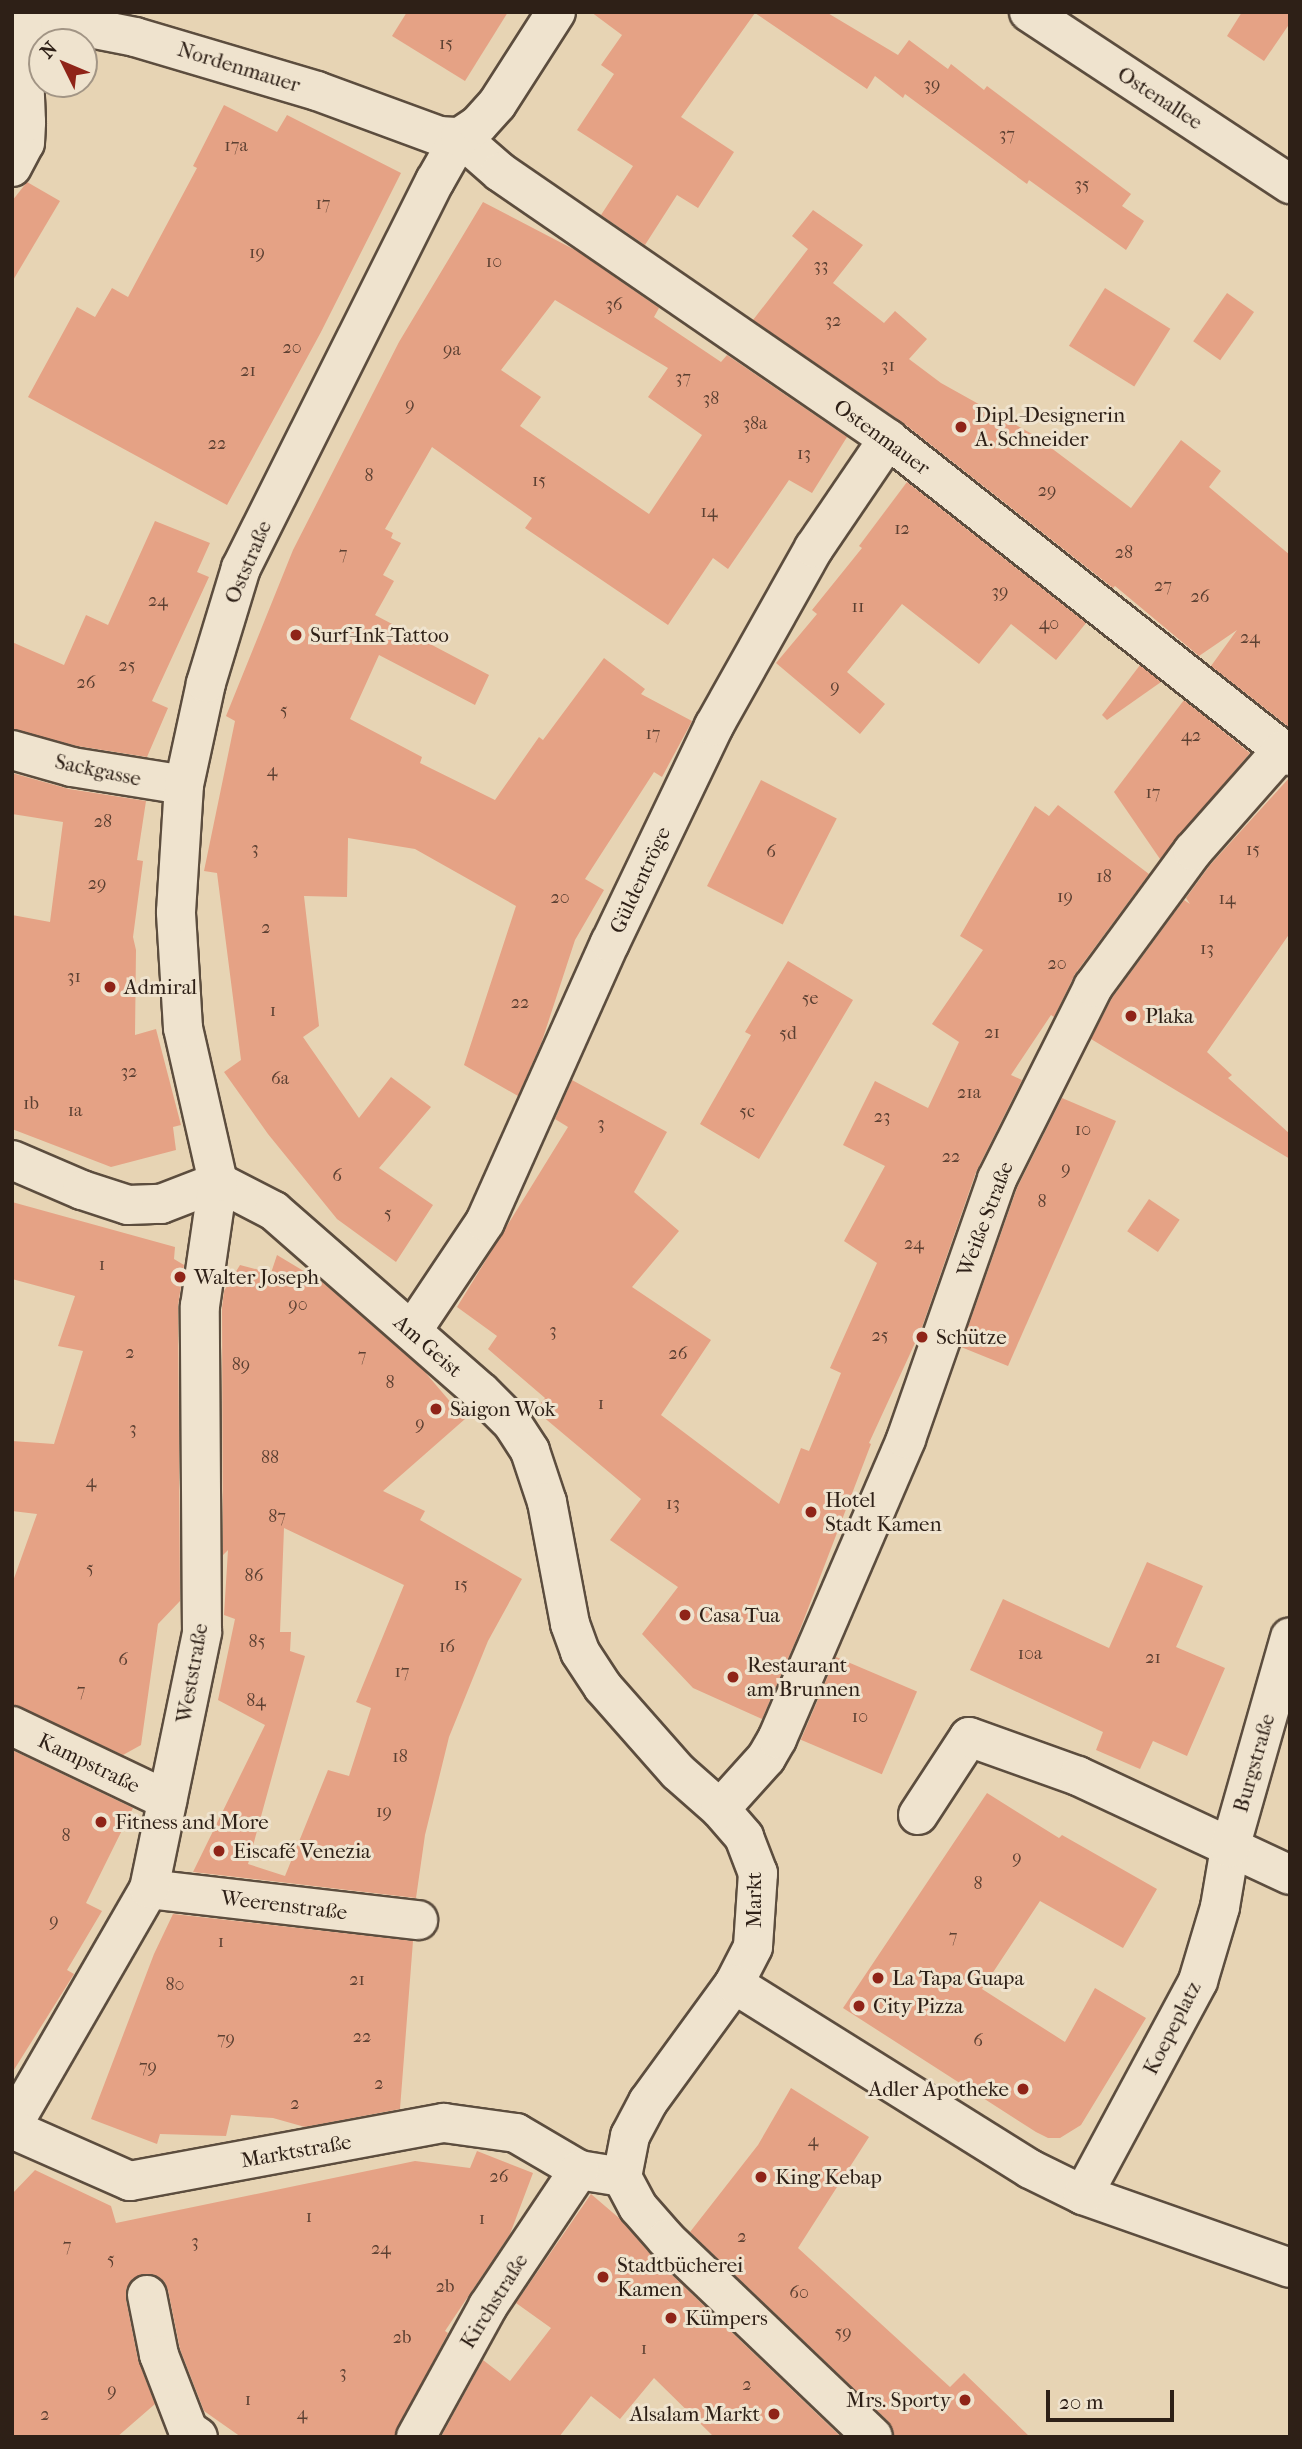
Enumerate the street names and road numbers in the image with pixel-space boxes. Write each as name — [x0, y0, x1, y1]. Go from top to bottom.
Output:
street label: Nordenmauer — [175, 36, 303, 98]
street label: Ostenallee — [1113, 61, 1207, 135]
street label: Ostenmauer — [829, 394, 935, 480]
street label: Oststraße — [219, 517, 277, 607]
street label: Sackgasse — [53, 749, 143, 791]
street label: Güldentröge — [604, 823, 676, 937]
street label: Weiße Straße — [952, 1158, 1018, 1280]
street label: Am Geist — [389, 1309, 467, 1383]
street label: Weststraße — [171, 1621, 213, 1725]
street label: Burgstraße — [1228, 1711, 1280, 1815]
street label: Kampstraße — [34, 1728, 144, 1798]
street label: Markt — [741, 1872, 767, 1928]
street label: Weerenstraße — [219, 1885, 349, 1925]
street label: Koepeplatz — [1138, 1977, 1206, 2079]
street label: Marktstraße — [239, 2129, 353, 2173]
street label: Kirchstraße — [455, 2249, 533, 2353]

